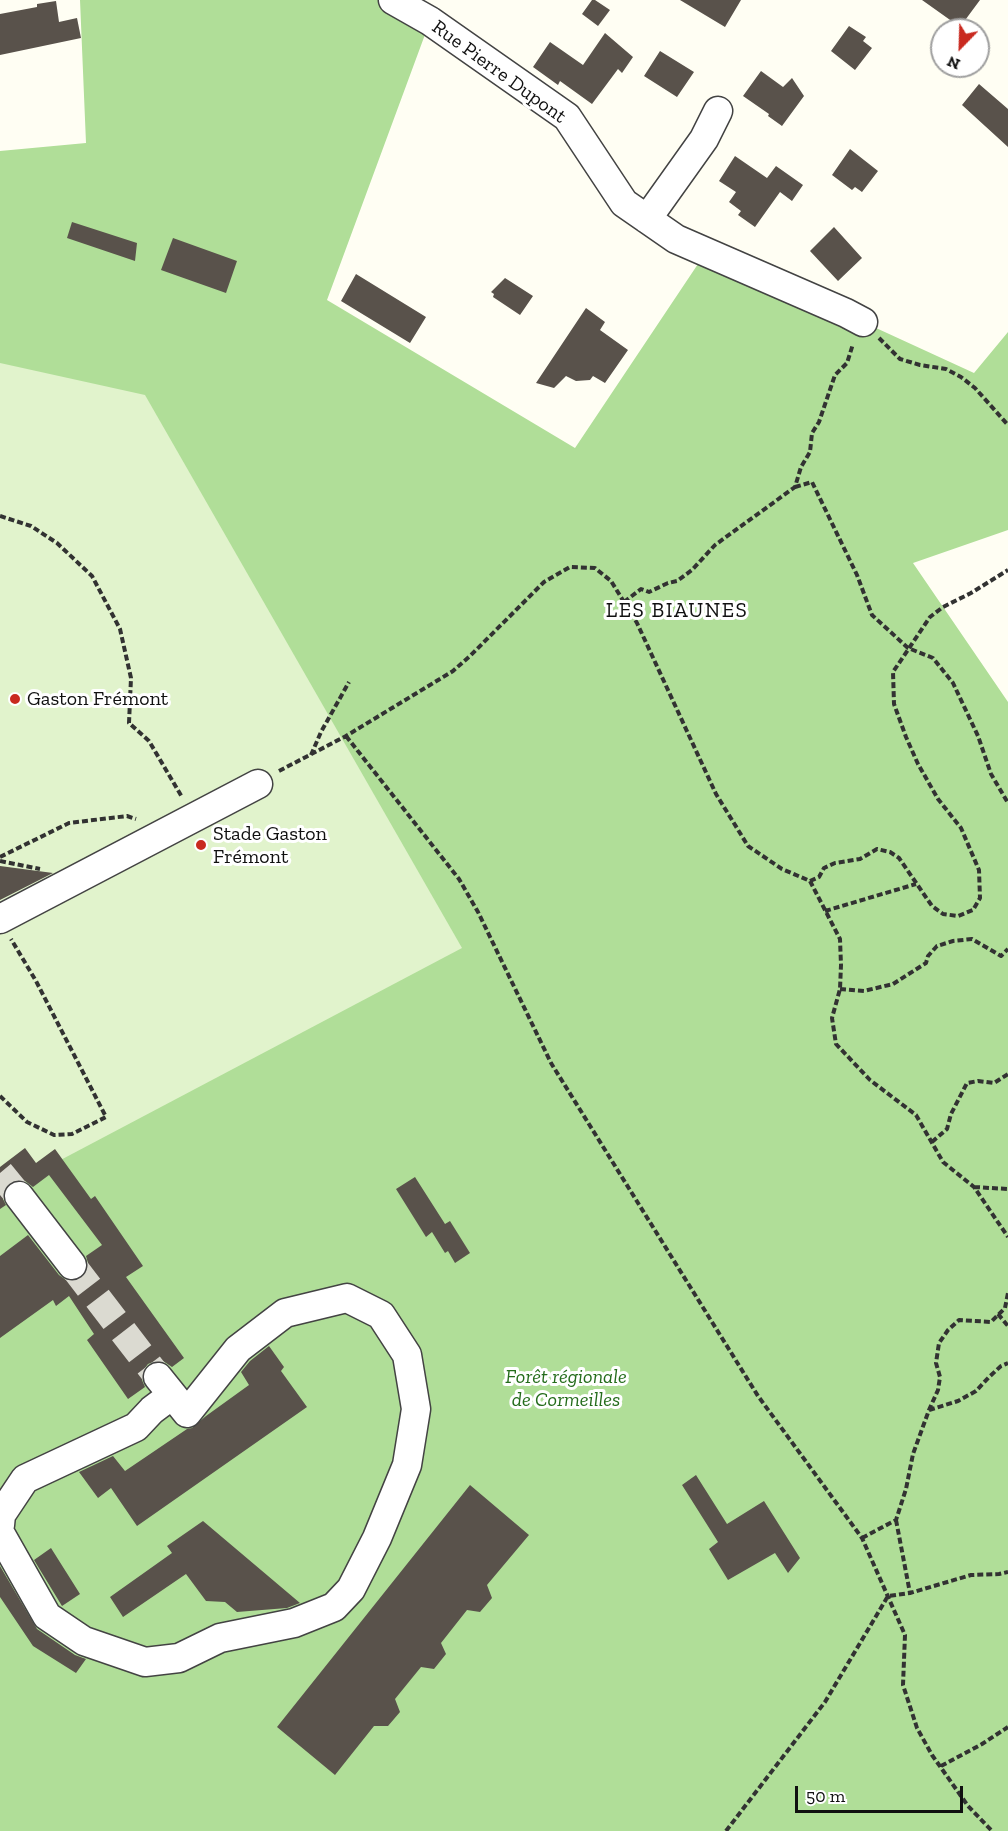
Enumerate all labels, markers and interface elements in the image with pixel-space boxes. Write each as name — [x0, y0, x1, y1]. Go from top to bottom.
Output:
street label: Rue Pierre Dupont — [427, 15, 571, 129]
north arrow — [930, 18, 990, 78]
text: N — [944, 52, 963, 74]
district label: LES BIAUNES — [606, 598, 748, 624]
place label: Gaston Frémont — [27, 687, 168, 711]
marker: Gaston Frémont — [8, 692, 22, 706]
place label: Stade Gaston Frémont — [213, 822, 327, 869]
marker: Stade Gaston Frémont — [194, 838, 208, 852]
park label: Forêt régionale de Cormeilles — [505, 1365, 627, 1412]
scale bar — [798, 1774, 966, 1812]
text: 50 m — [806, 1785, 845, 1807]

